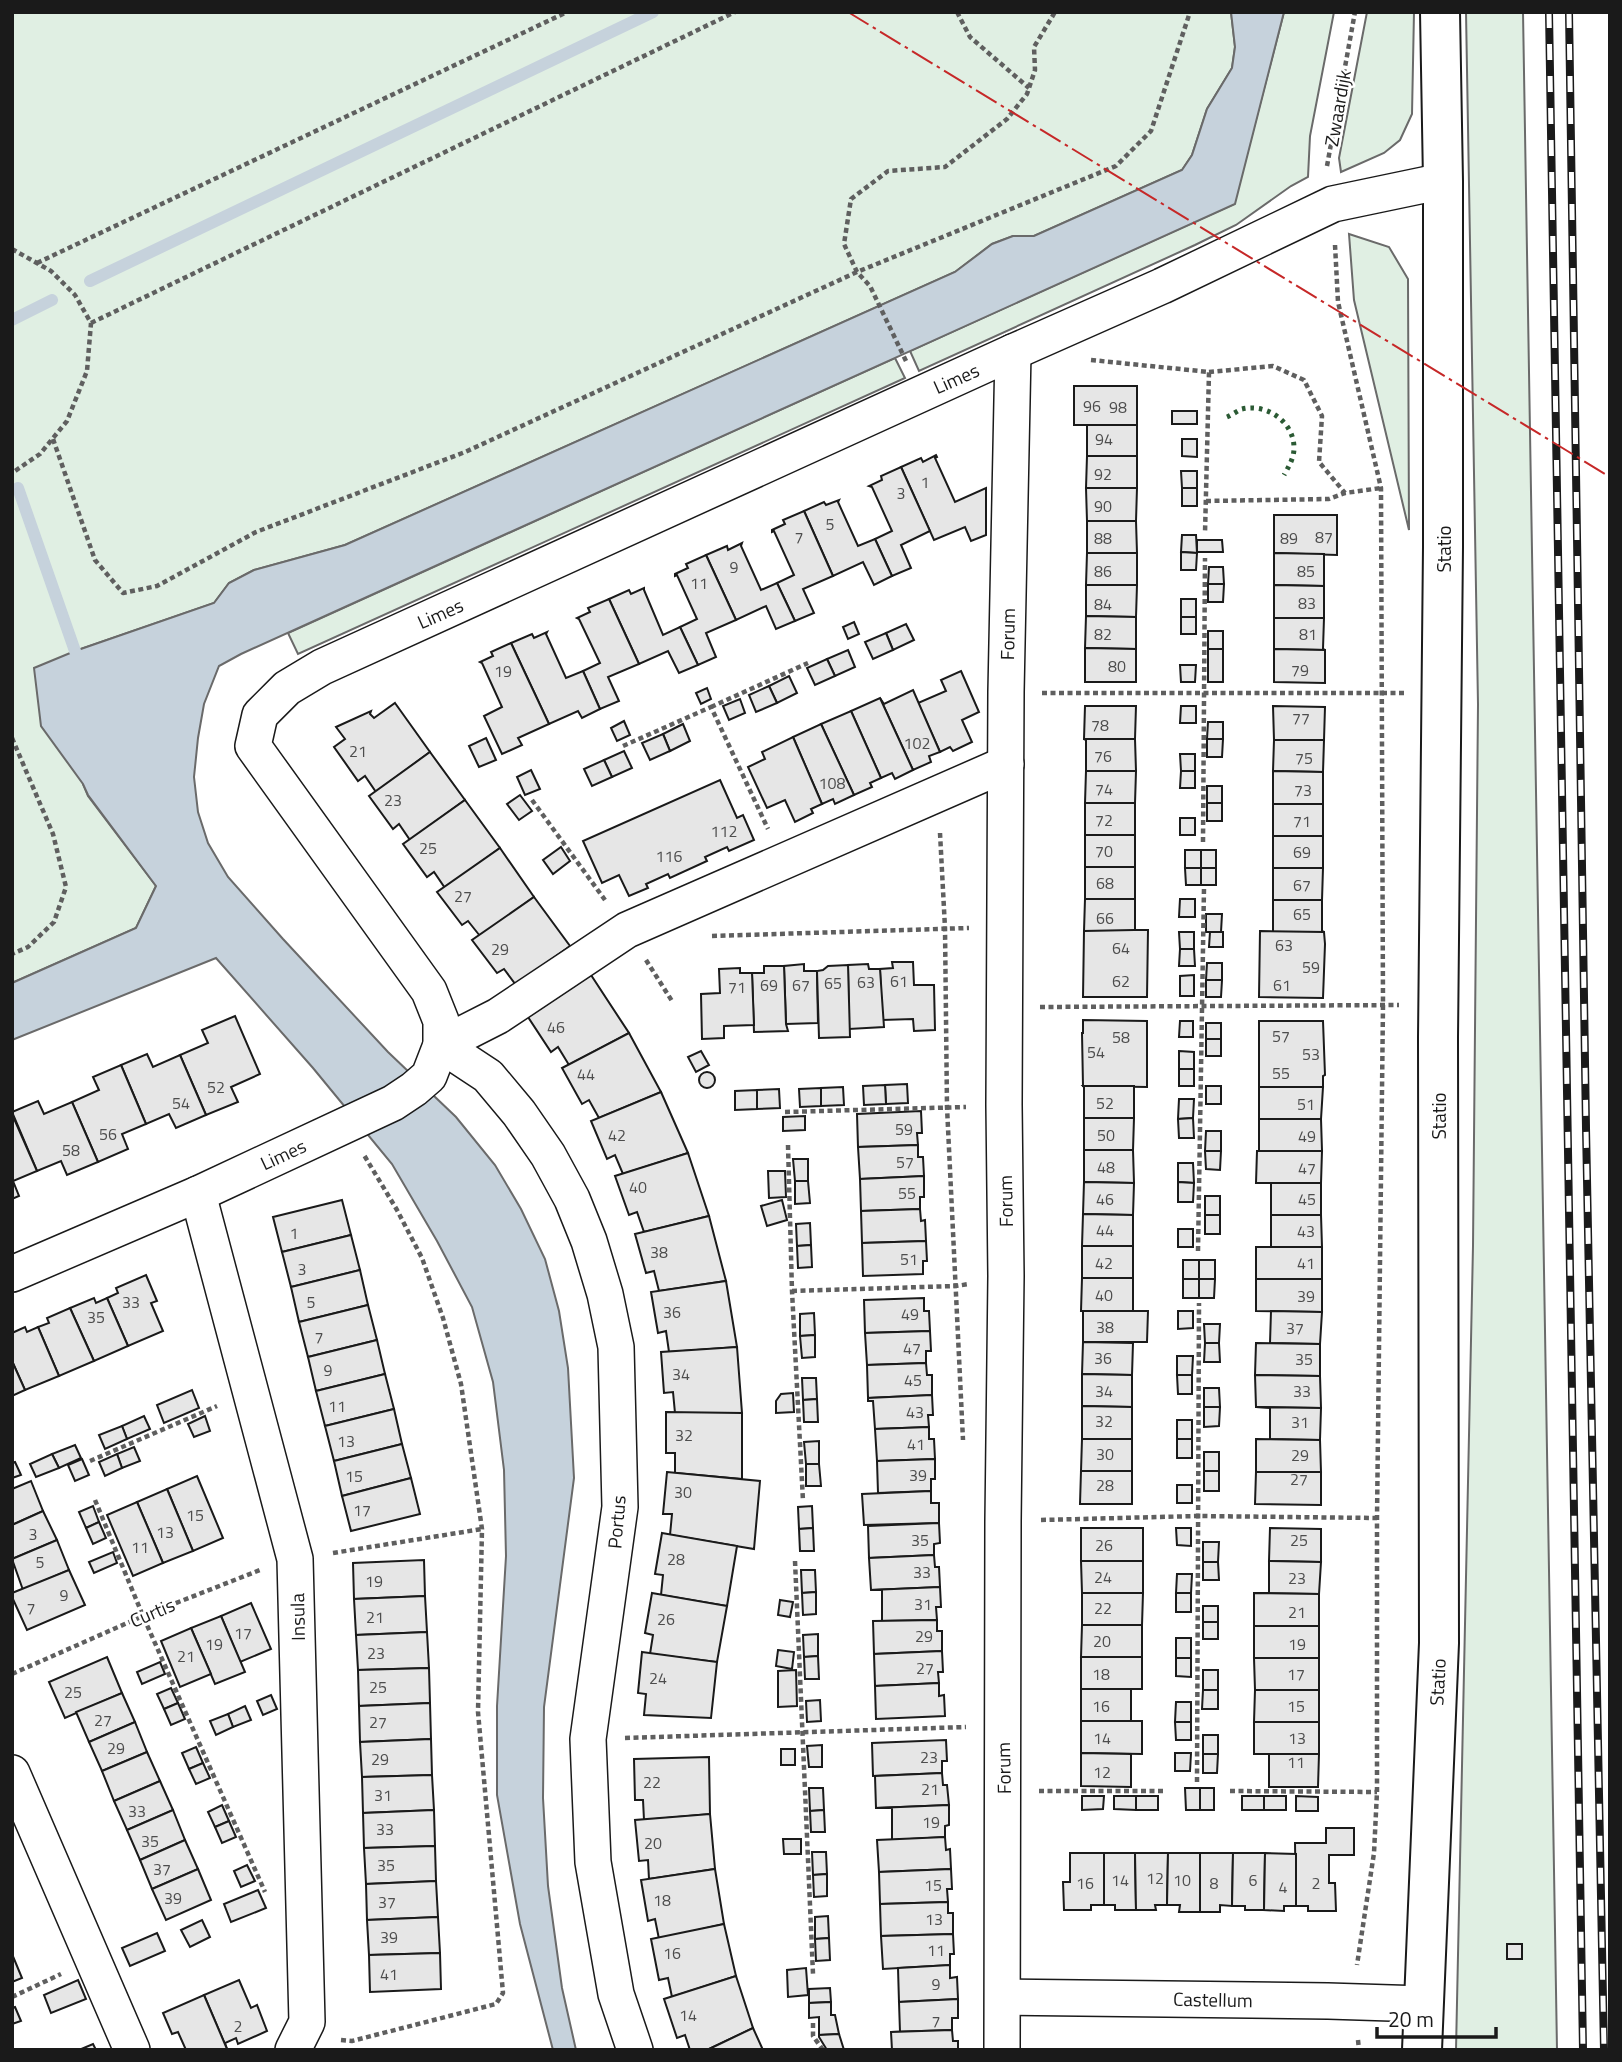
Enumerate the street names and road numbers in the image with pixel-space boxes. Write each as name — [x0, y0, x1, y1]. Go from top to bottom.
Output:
street label: Zwaardijk — [1316, 67, 1358, 149]
street label: Limes — [928, 355, 984, 401]
street label: Statio — [1429, 525, 1458, 573]
street label: Limes — [412, 590, 468, 636]
street label: Forum — [992, 608, 1022, 660]
street label: Statio — [1424, 1092, 1453, 1140]
street label: Limes — [255, 1131, 311, 1177]
street label: Forum — [990, 1175, 1020, 1227]
street label: Portus — [599, 1494, 633, 1550]
street label: Curtis — [125, 1590, 179, 1634]
street label: Insula — [282, 1592, 312, 1641]
street label: Statio — [1421, 1658, 1453, 1706]
street label: Forum — [988, 1742, 1018, 1794]
street label: Castellum — [1173, 1984, 1253, 2014]

